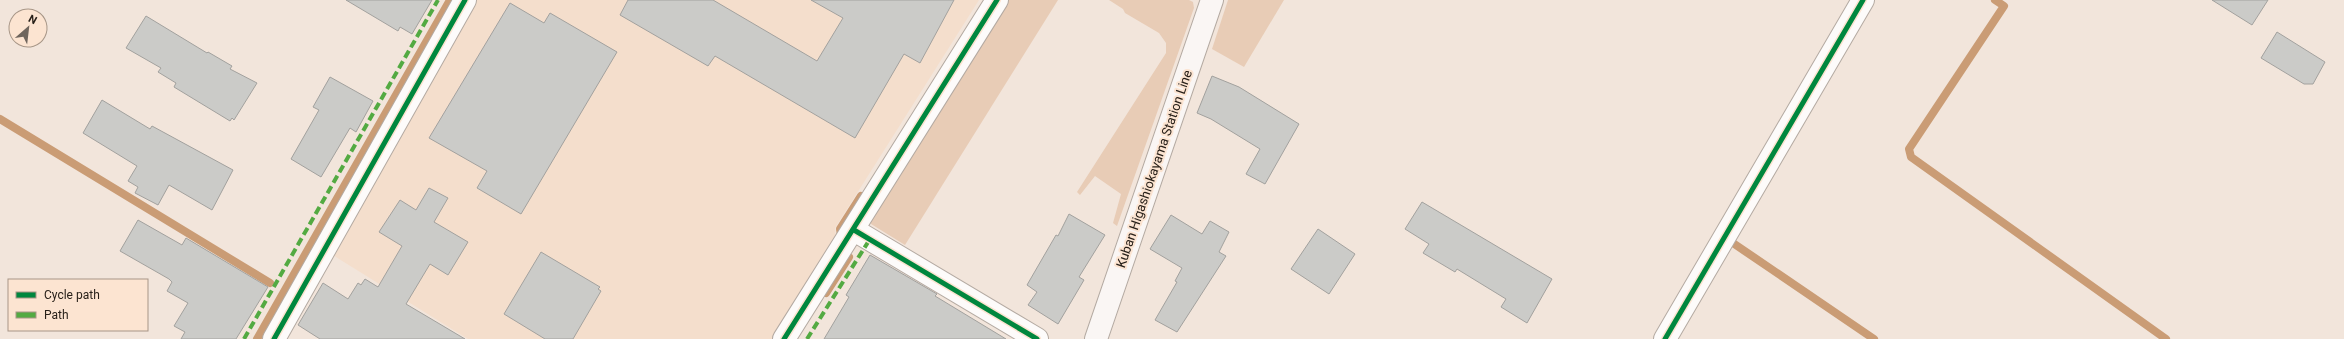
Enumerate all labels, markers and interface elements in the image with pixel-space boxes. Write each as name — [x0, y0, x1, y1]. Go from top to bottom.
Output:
north arrow — [8, 8, 48, 48]
text: N — [26, 12, 39, 27]
street label: Kuban Higashiokayama Station Line — [1113, 68, 1195, 270]
legend — [8, 279, 148, 331]
text: Cycle path — [44, 288, 100, 302]
text: Path — [44, 308, 69, 322]

